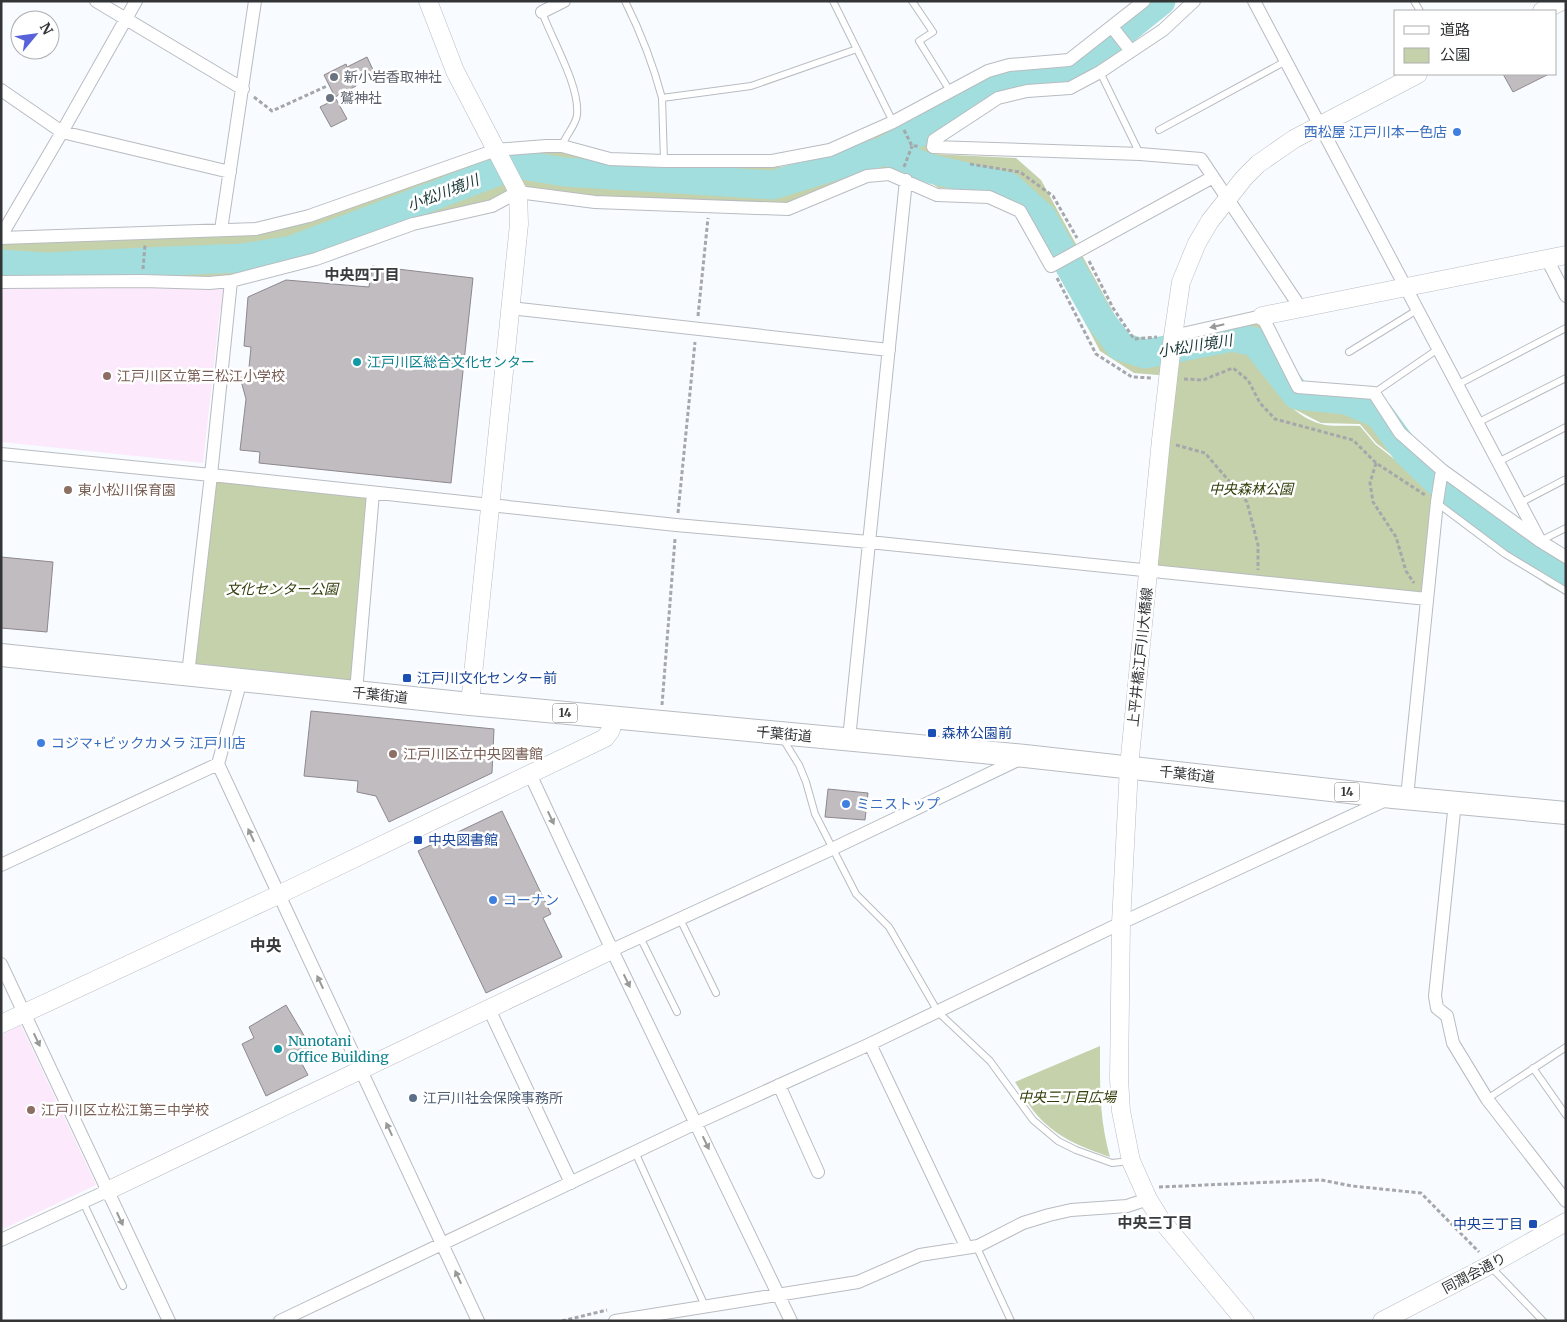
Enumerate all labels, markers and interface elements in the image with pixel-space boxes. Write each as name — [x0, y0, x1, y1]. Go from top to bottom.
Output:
north arrow — [10, 10, 60, 60]
legend — [1394, 10, 1557, 75]
text: N — [36, 19, 57, 38]
text: 道路 — [1440, 20, 1470, 39]
text: 公園 — [1440, 45, 1470, 64]
place label: 新小岩香取神社 — [344, 68, 442, 86]
marker: 新小岩香取神社 — [328, 71, 340, 83]
place label: 鷲神社 — [340, 89, 382, 107]
marker: 鷲神社 — [324, 92, 336, 104]
place label: 西松屋 江戸川本一色店 — [1304, 123, 1447, 141]
marker: 西松屋 江戸川本一色店 — [1451, 126, 1463, 138]
water label: 小松川境川 — [404, 170, 483, 215]
district label: 中央四丁目 — [324, 265, 400, 284]
one-way arrow — [1210, 322, 1225, 330]
water label: 小松川境川 — [1156, 330, 1235, 361]
place label: 江戸川区総合文化センター — [367, 353, 535, 371]
marker: 江戸川区総合文化センター — [351, 356, 363, 368]
place label: 江戸川区立第三松江小学校 — [117, 367, 285, 385]
marker: 江戸川区立第三松江小学校 — [101, 370, 113, 382]
park label: 中央森林公園 — [1209, 480, 1295, 498]
place label: 東小松川保育園 — [78, 481, 176, 499]
marker: 東小松川保育園 — [62, 484, 74, 496]
park label: 文化センター公園 — [226, 580, 340, 598]
street label: 上平井橋江戸川大橋線 — [1124, 586, 1156, 728]
place label: 江戸川文化センター前 — [417, 669, 557, 687]
marker: 江戸川文化センター前 — [401, 672, 413, 684]
street label: 千葉街道 — [351, 683, 409, 707]
road number: 14 — [552, 704, 578, 722]
street label: 千葉街道 — [755, 723, 813, 745]
place label: 森林公園前 — [942, 724, 1012, 742]
marker: 森林公園前 — [926, 727, 938, 739]
place label: コジマ+ビックカメラ 江戸川店 — [51, 734, 246, 752]
marker: コジマ+ビックカメラ 江戸川店 — [35, 737, 47, 749]
place label: 江戸川区立中央図書館 — [403, 745, 543, 763]
marker: 江戸川区立中央図書館 — [387, 748, 399, 760]
street label: 千葉街道 — [1158, 762, 1216, 786]
road number: 14 — [1334, 782, 1360, 802]
place label: ミニストップ — [856, 795, 940, 813]
marker: ミニストップ — [840, 798, 852, 810]
one-way arrow — [547, 811, 555, 825]
one-way arrow — [246, 828, 254, 842]
place label: 中央図書館 — [428, 831, 498, 849]
marker: 中央図書館 — [412, 834, 424, 846]
place label: コーナン — [503, 891, 559, 909]
marker: コーナン — [487, 894, 499, 906]
district label: 中央 — [250, 935, 282, 955]
one-way arrow — [624, 974, 632, 988]
one-way arrow — [315, 975, 323, 989]
place label: Nunotani Office Building — [288, 1032, 389, 1066]
one-way arrow — [34, 1033, 42, 1047]
marker: Nunotani Office Building — [272, 1043, 284, 1055]
park label: 中央三丁目広場 — [1018, 1088, 1118, 1106]
place label: 江戸川社会保険事務所 — [423, 1089, 563, 1107]
marker: 江戸川社会保険事務所 — [407, 1092, 419, 1104]
place label: 江戸川区立松江第三中学校 — [41, 1101, 209, 1119]
marker: 江戸川区立松江第三中学校 — [25, 1104, 37, 1116]
one-way arrow — [385, 1122, 393, 1136]
one-way arrow — [702, 1136, 710, 1150]
one-way arrow — [117, 1212, 125, 1226]
district label: 中央三丁目 — [1117, 1213, 1193, 1232]
place label: 中央三丁目 — [1453, 1215, 1523, 1233]
marker: 中央三丁目 — [1527, 1218, 1539, 1230]
street label: 同潤会通り — [1439, 1249, 1509, 1297]
one-way arrow — [453, 1269, 462, 1284]

